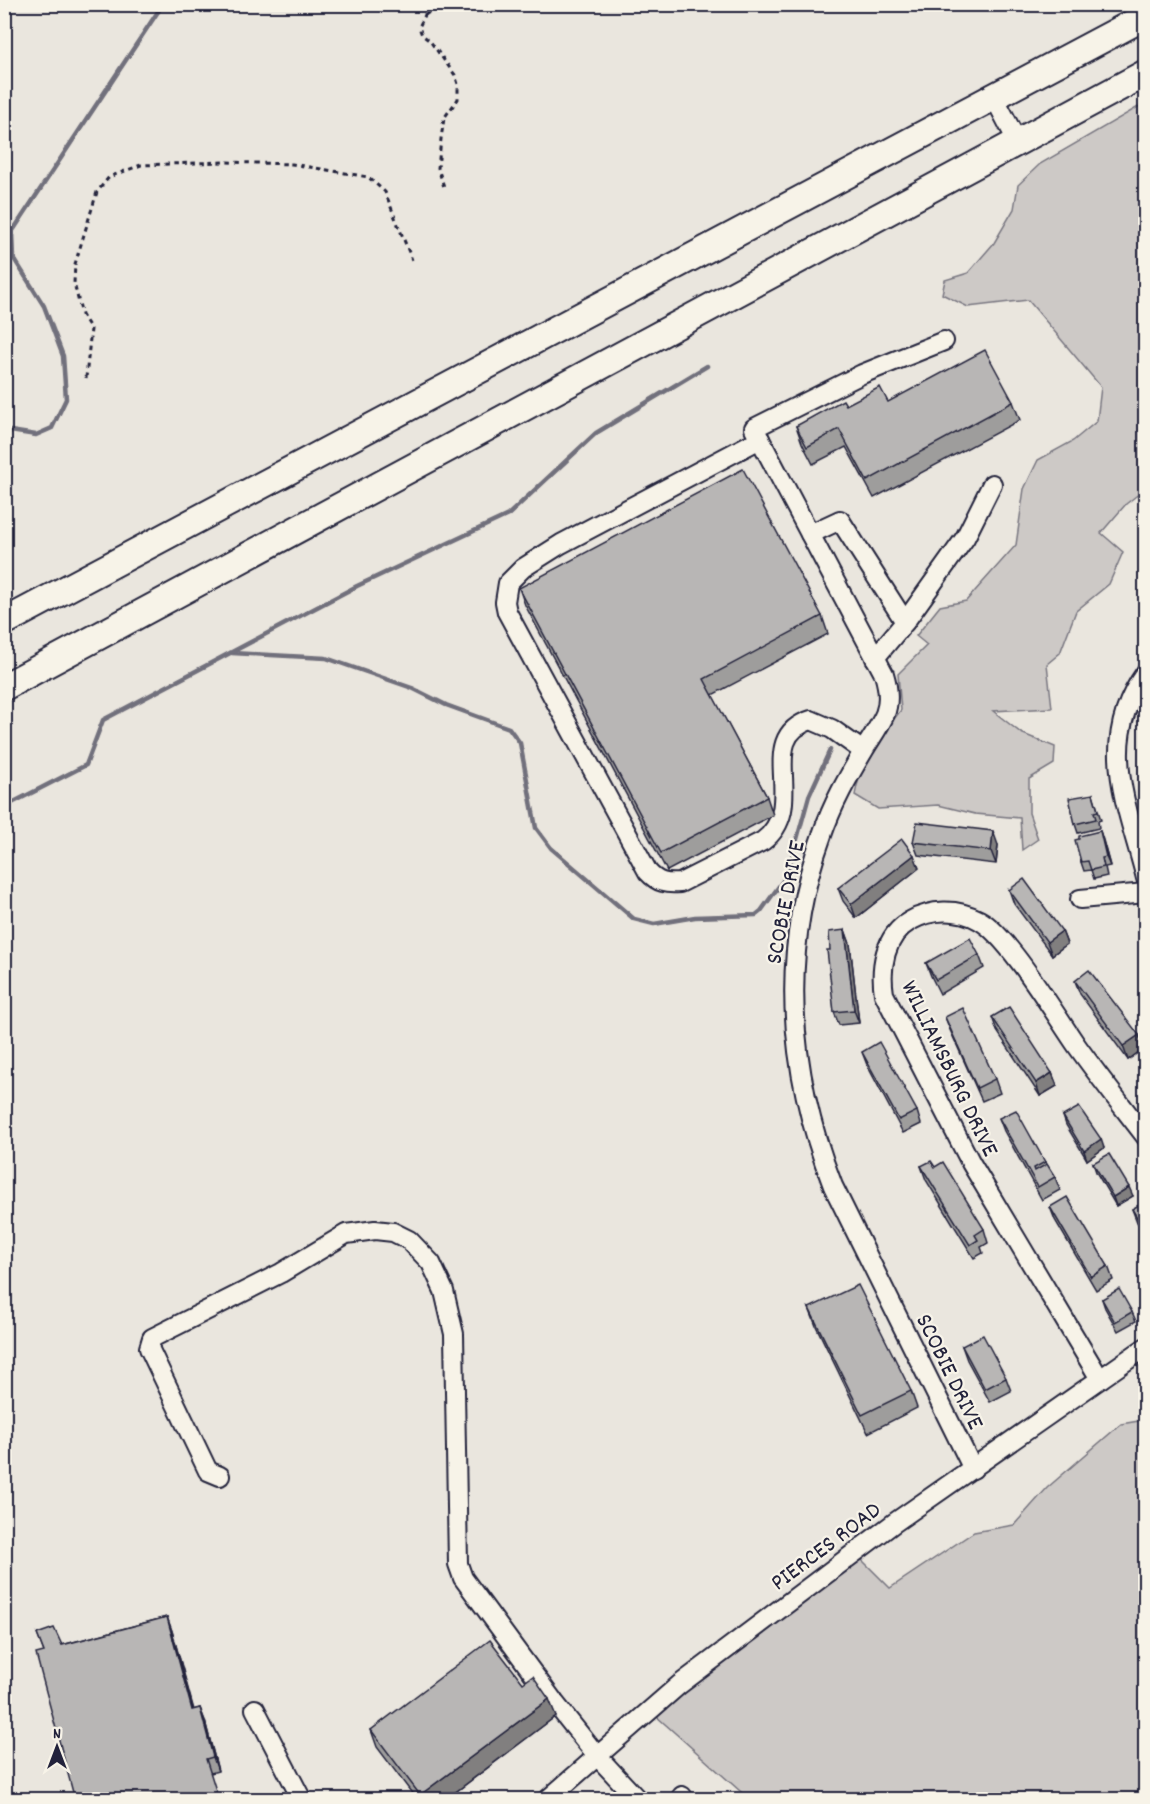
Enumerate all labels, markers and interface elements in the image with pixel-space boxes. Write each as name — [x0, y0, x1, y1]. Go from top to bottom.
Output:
street label: SCOBIE DRIVE — [758, 838, 816, 967]
street label: WILLIAMSBURG DRIVE — [891, 975, 1006, 1163]
street label: SCOBIE DRIVE — [906, 1309, 991, 1436]
street label: PIERCES ROAD — [764, 1494, 889, 1600]
north arrow — [27, 1717, 87, 1777]
text: N — [53, 1723, 61, 1746]

